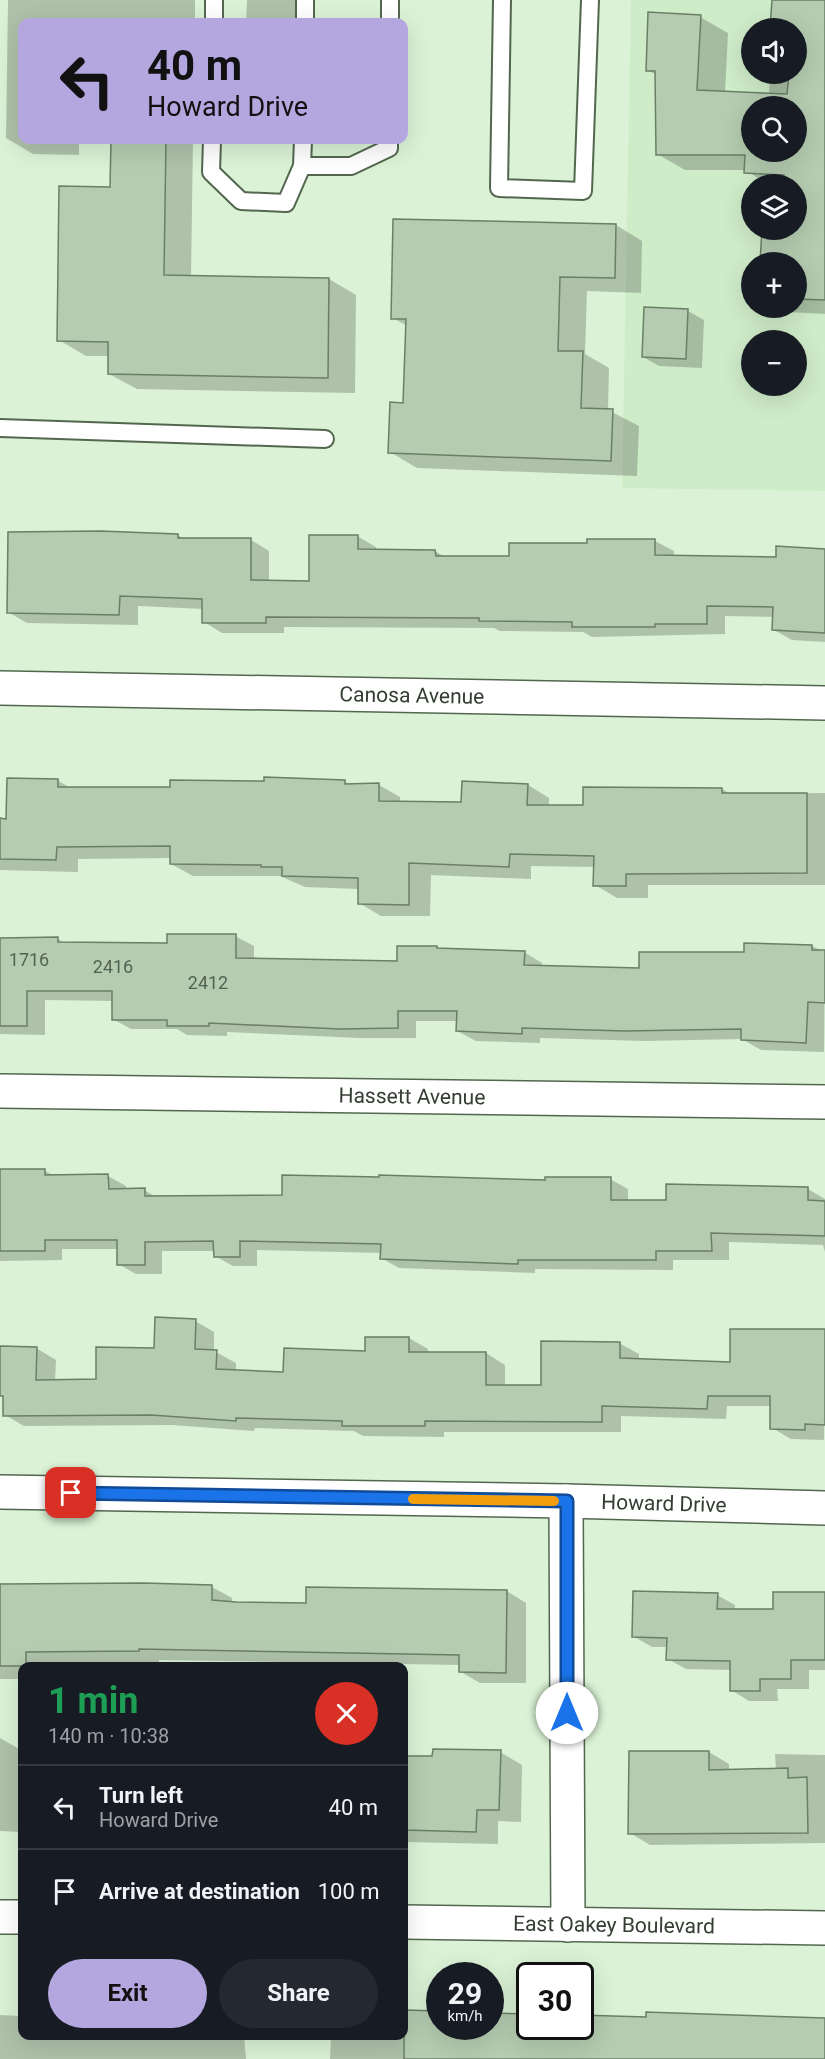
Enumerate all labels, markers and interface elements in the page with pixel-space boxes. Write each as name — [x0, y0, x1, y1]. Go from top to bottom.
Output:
map controls — [741, 18, 807, 396]
button: sound — [741, 18, 807, 84]
text: 40 m — [147, 41, 242, 90]
icon: left — [48, 42, 126, 120]
text: Howard Drive — [147, 91, 308, 123]
button: search — [741, 96, 807, 162]
button: layers — [741, 174, 807, 240]
button: + — [741, 252, 807, 318]
button: − — [741, 330, 807, 396]
street label: Canosa Avenue — [339, 682, 485, 709]
house number: 1716 — [9, 949, 49, 970]
house number: 2416 — [93, 956, 133, 977]
house number: 2412 — [188, 972, 228, 993]
street label: Hassett Avenue — [338, 1084, 486, 1109]
pin — [45, 1467, 96, 1518]
icon: arrive — [54, 1476, 87, 1509]
street label: Howard Drive — [601, 1490, 727, 1517]
text: 1 min — [48, 1680, 139, 1722]
position arrow — [535, 1681, 599, 1745]
button: close — [315, 1682, 378, 1745]
text: 140 m · 10:38 — [48, 1724, 169, 1748]
text: Turn left — [99, 1783, 183, 1808]
icon: left — [48, 1791, 81, 1824]
text: 40 m — [329, 1795, 378, 1820]
text: Howard Drive — [99, 1808, 218, 1832]
icon: arrive — [48, 1875, 81, 1908]
text: Arrive at destination — [99, 1879, 300, 1904]
text: 100 m — [318, 1879, 380, 1904]
street label: East Oakey Boulevard — [513, 1912, 715, 1938]
button: Exit — [48, 1959, 207, 2028]
button: Share — [219, 1959, 378, 2028]
speed limit sign: 30 — [516, 1962, 594, 2040]
text: 29 — [448, 1976, 482, 2011]
text: km/h — [447, 2007, 483, 2025]

